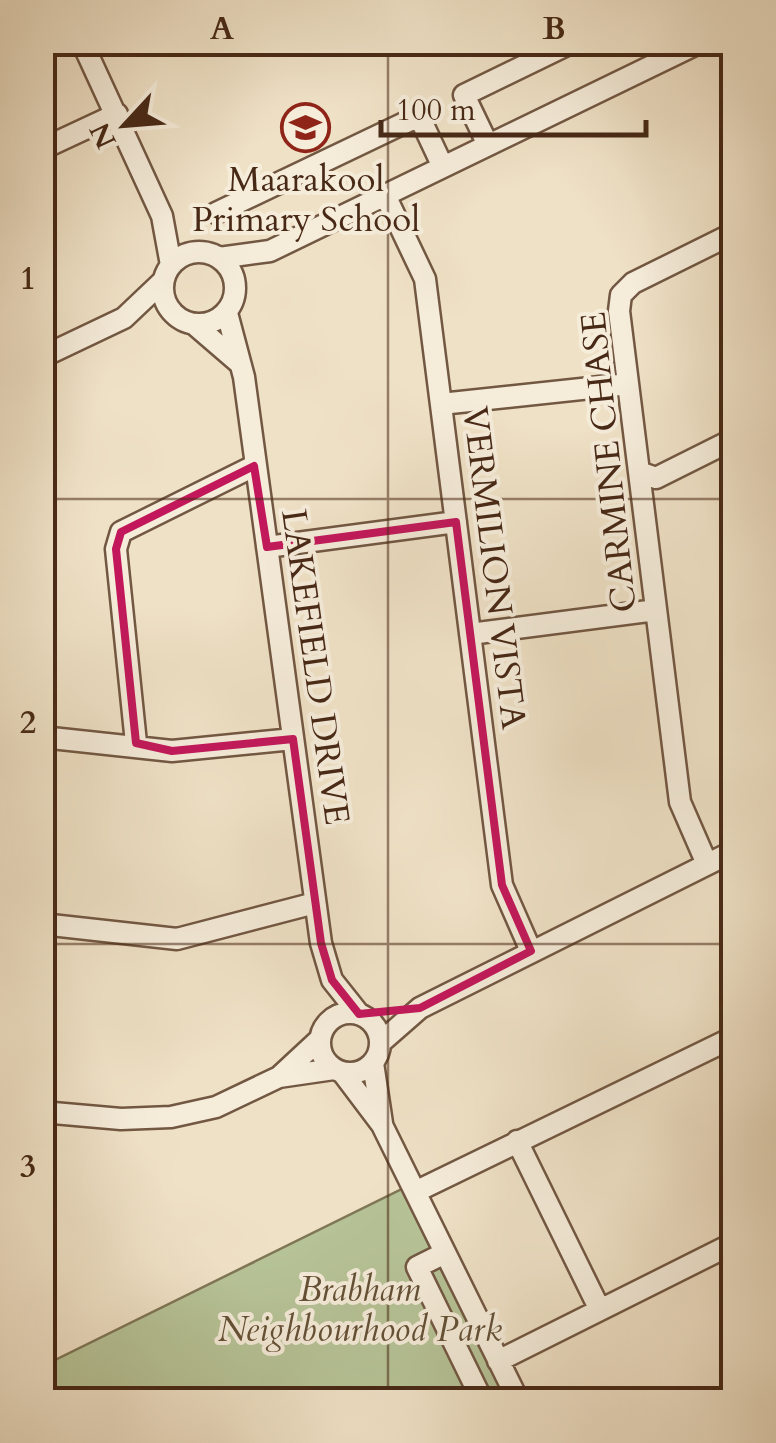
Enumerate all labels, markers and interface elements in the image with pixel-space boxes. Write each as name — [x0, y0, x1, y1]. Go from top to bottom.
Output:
text: A — [210, 7, 234, 51]
text: B — [542, 7, 566, 51]
north arrow — [75, 75, 175, 175]
scale bar — [381, 75, 646, 137]
text: 100 m — [396, 90, 476, 131]
school or university icon: Maarakool Primary School — [280, 102, 332, 154]
text: N — [81, 116, 126, 155]
place label: Maarakool Primary School — [192, 156, 420, 244]
text: 1 — [20, 257, 36, 301]
street label: CARMINE CHASE — [569, 309, 649, 615]
street label: VERMILION VISTA — [450, 404, 538, 732]
street label: LAKEFIELD DRIVE — [269, 506, 361, 828]
text: 2 — [20, 701, 36, 745]
text: 3 — [20, 1145, 36, 1189]
park label: Brabham Neighbourhood Park — [218, 1266, 503, 1354]

